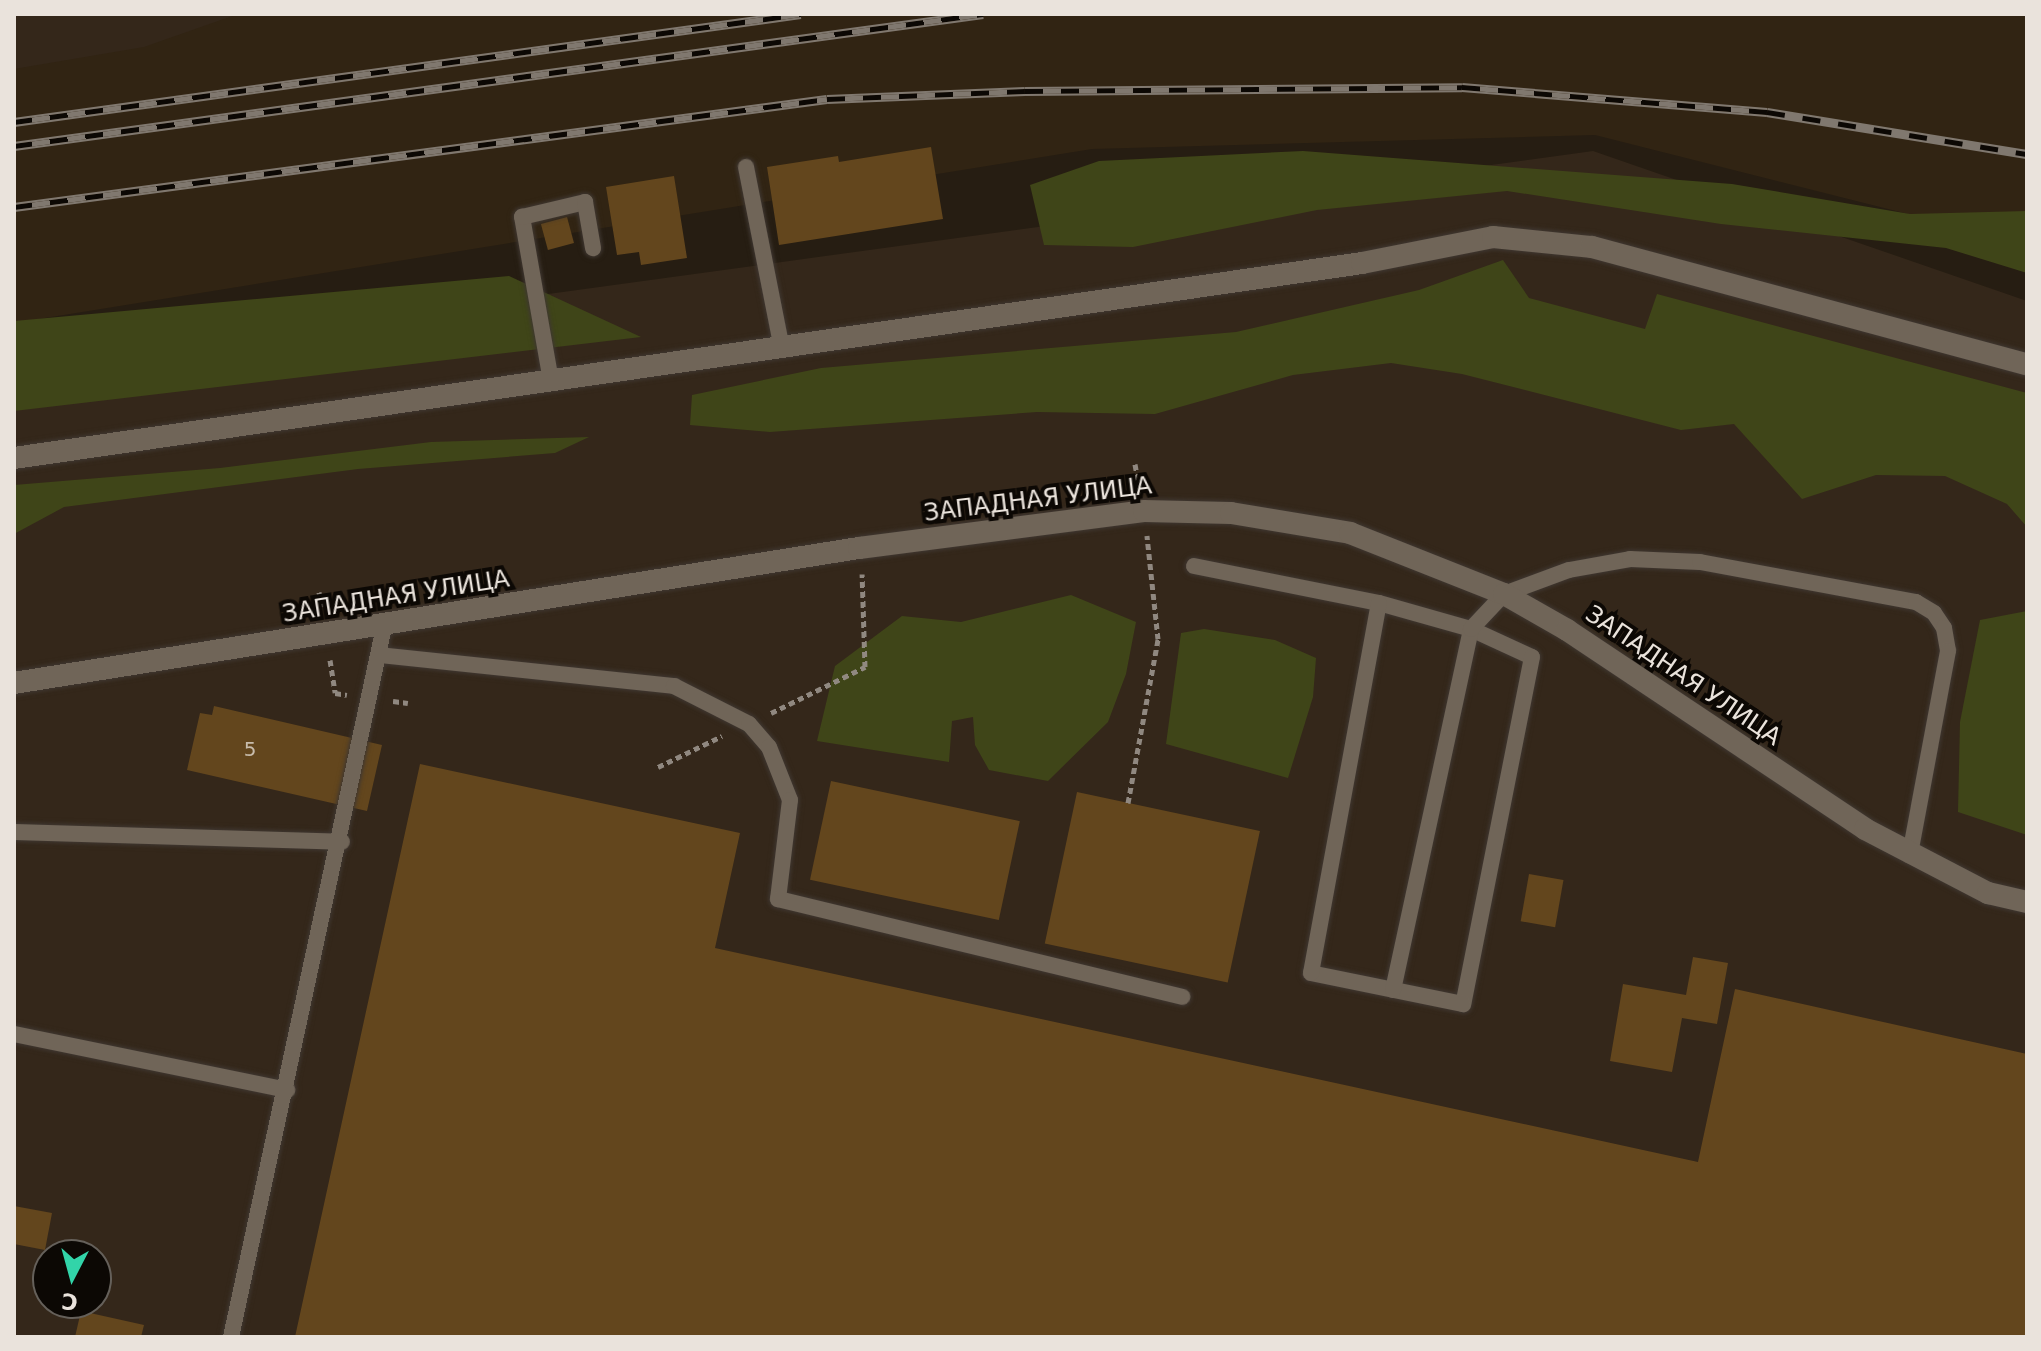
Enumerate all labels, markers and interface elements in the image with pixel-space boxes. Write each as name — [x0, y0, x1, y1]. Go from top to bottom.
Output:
street label: ЗАПАДНАЯ УЛИЦА — [922, 472, 1154, 528]
street label: ЗАПАДНАЯ УЛИЦА — [280, 565, 512, 629]
street label: ЗАПАДНАЯ УЛИЦА — [1580, 600, 1786, 752]
house number: 5 — [244, 737, 256, 761]
north arrow — [32, 1239, 112, 1319]
text: С — [60, 1288, 79, 1315]

